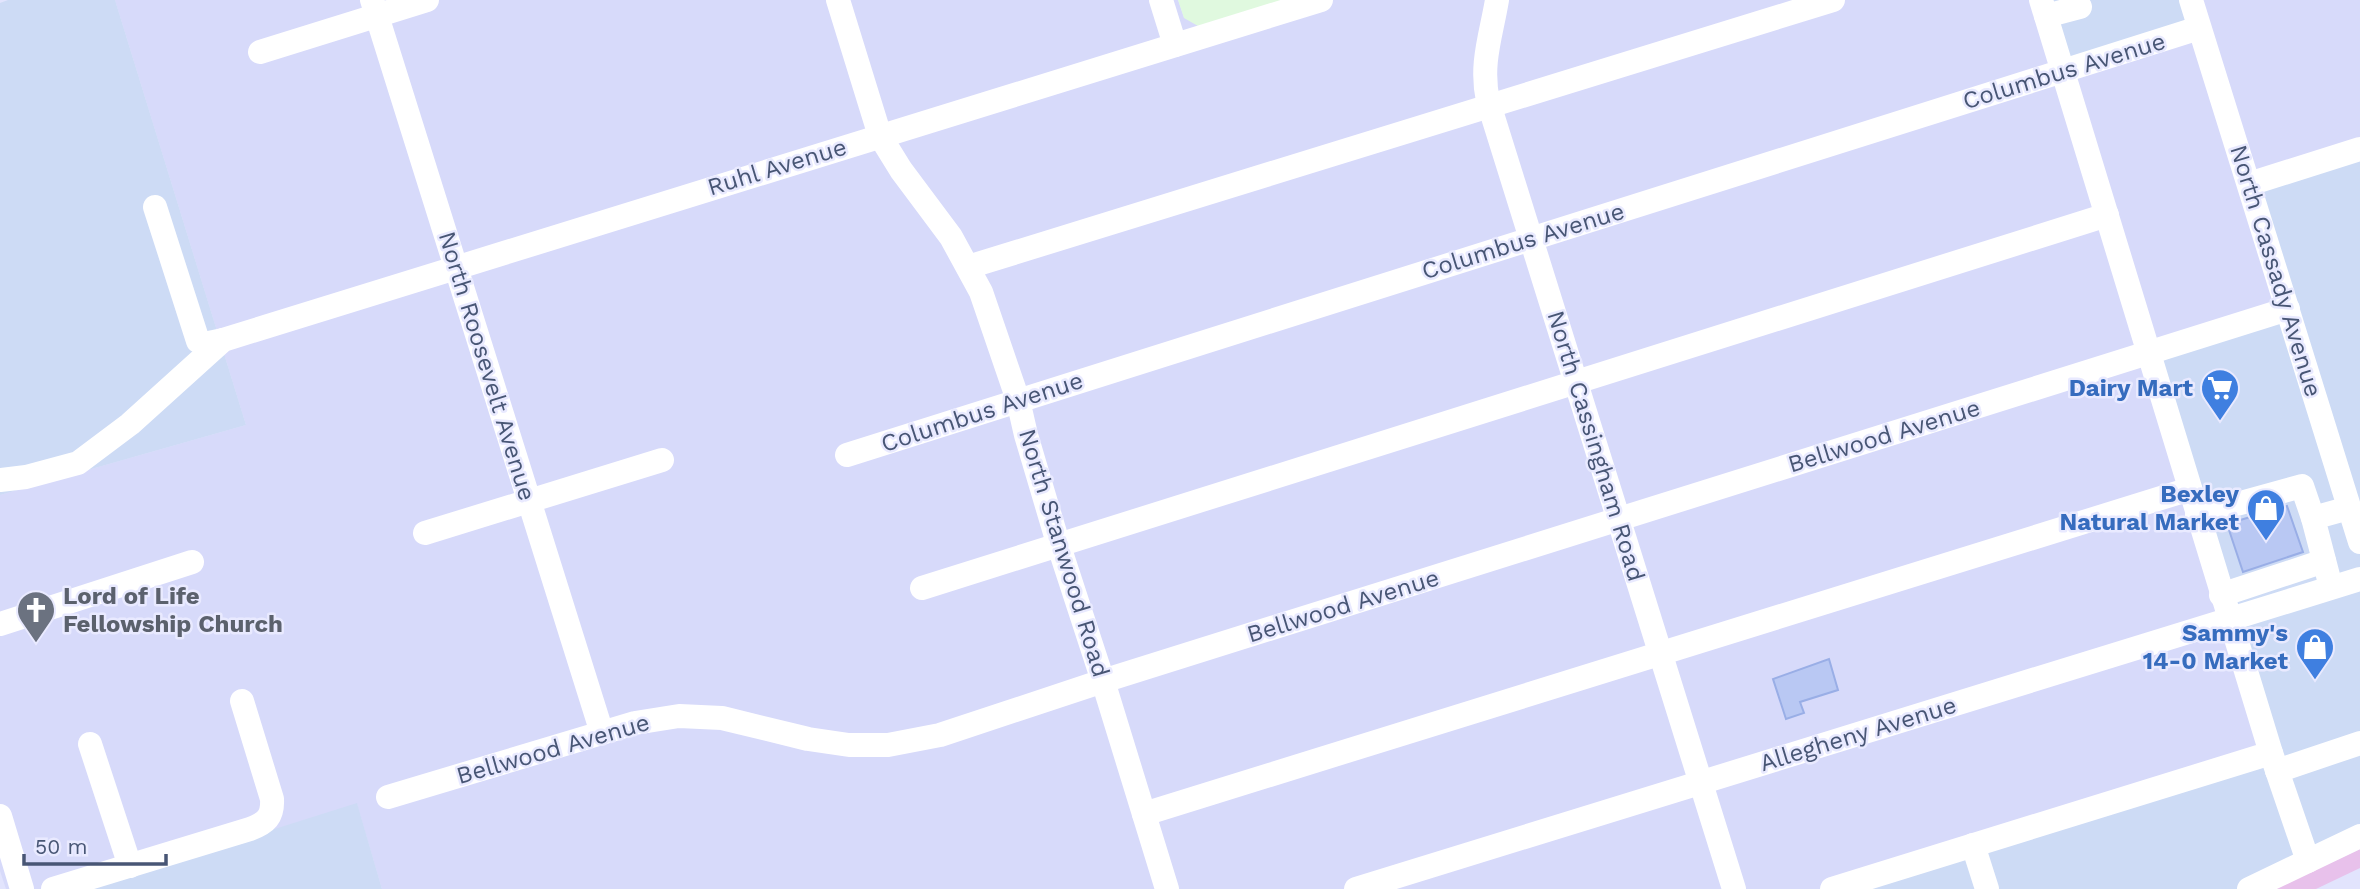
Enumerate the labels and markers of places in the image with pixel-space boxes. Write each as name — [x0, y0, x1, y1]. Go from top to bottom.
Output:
supermarket icon: Dairy Mart — [2199, 367, 2241, 422]
place label: Dairy Mart — [2069, 374, 2194, 402]
place label: Bexley Natural Market — [2060, 480, 2240, 536]
shop icon: Bexley Natural Market — [2245, 487, 2287, 542]
place label: Lord of Life Fellowship Church — [63, 582, 283, 638]
church icon: Lord of Life Fellowship Church — [15, 589, 57, 644]
place label: Sammy's 14-0 Market — [2143, 619, 2289, 675]
shop icon: Sammy's 14-0 Market — [2294, 626, 2336, 681]

